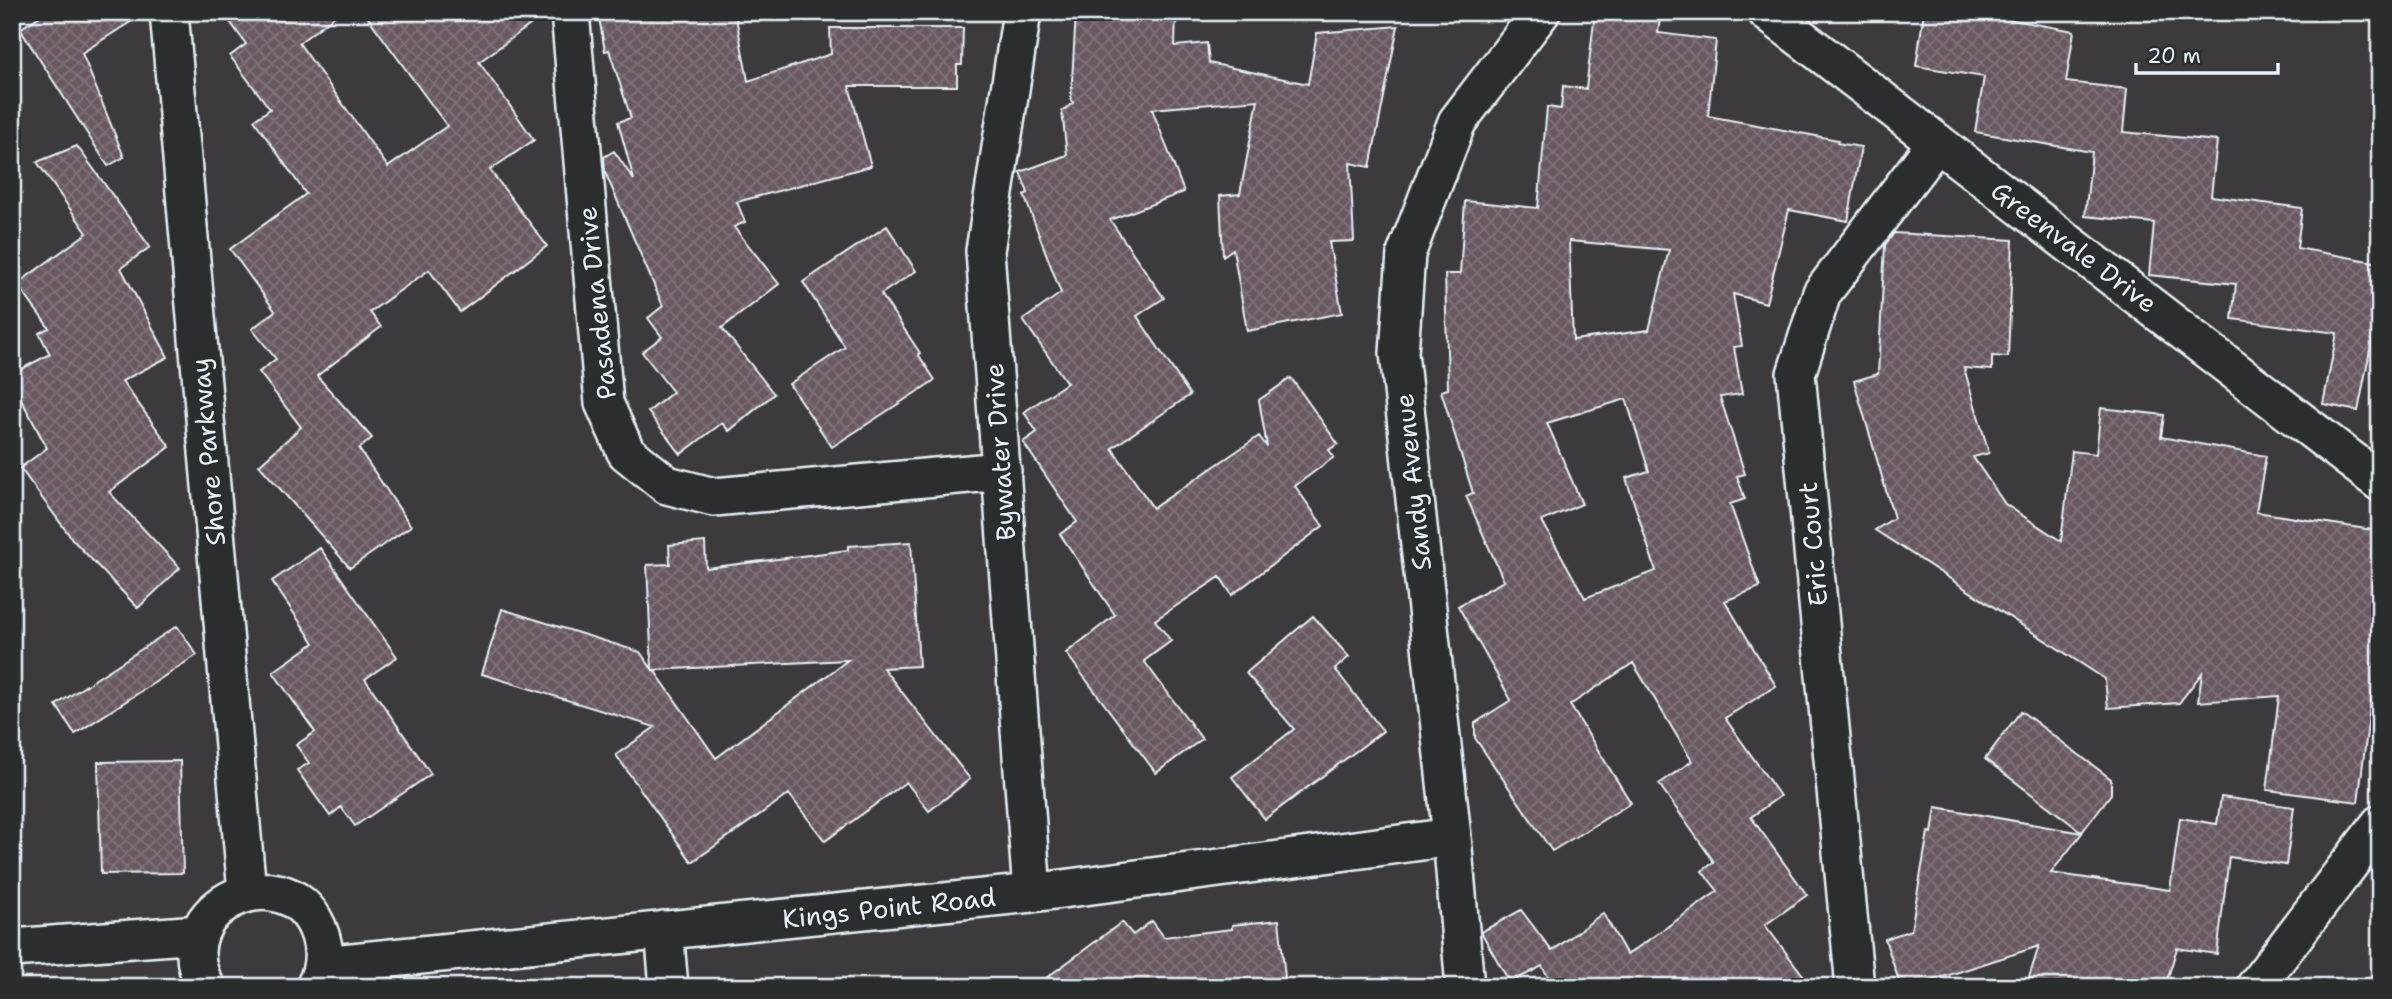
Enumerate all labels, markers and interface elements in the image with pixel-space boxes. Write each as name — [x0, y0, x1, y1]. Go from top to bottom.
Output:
scale bar — [2136, 32, 2278, 76]
text: 20 m — [2147, 42, 2201, 70]
street label: Greenvale Drive — [1984, 173, 2164, 321]
street label: Pasadena Drive — [569, 205, 624, 401]
street label: Shore Parkway — [182, 357, 233, 547]
street label: Bywater Drive — [976, 362, 1023, 542]
street label: Sandy Avenue — [1386, 392, 1439, 572]
street label: Eric Court — [1790, 481, 1835, 608]
street label: Kings Point Road — [780, 879, 997, 936]

